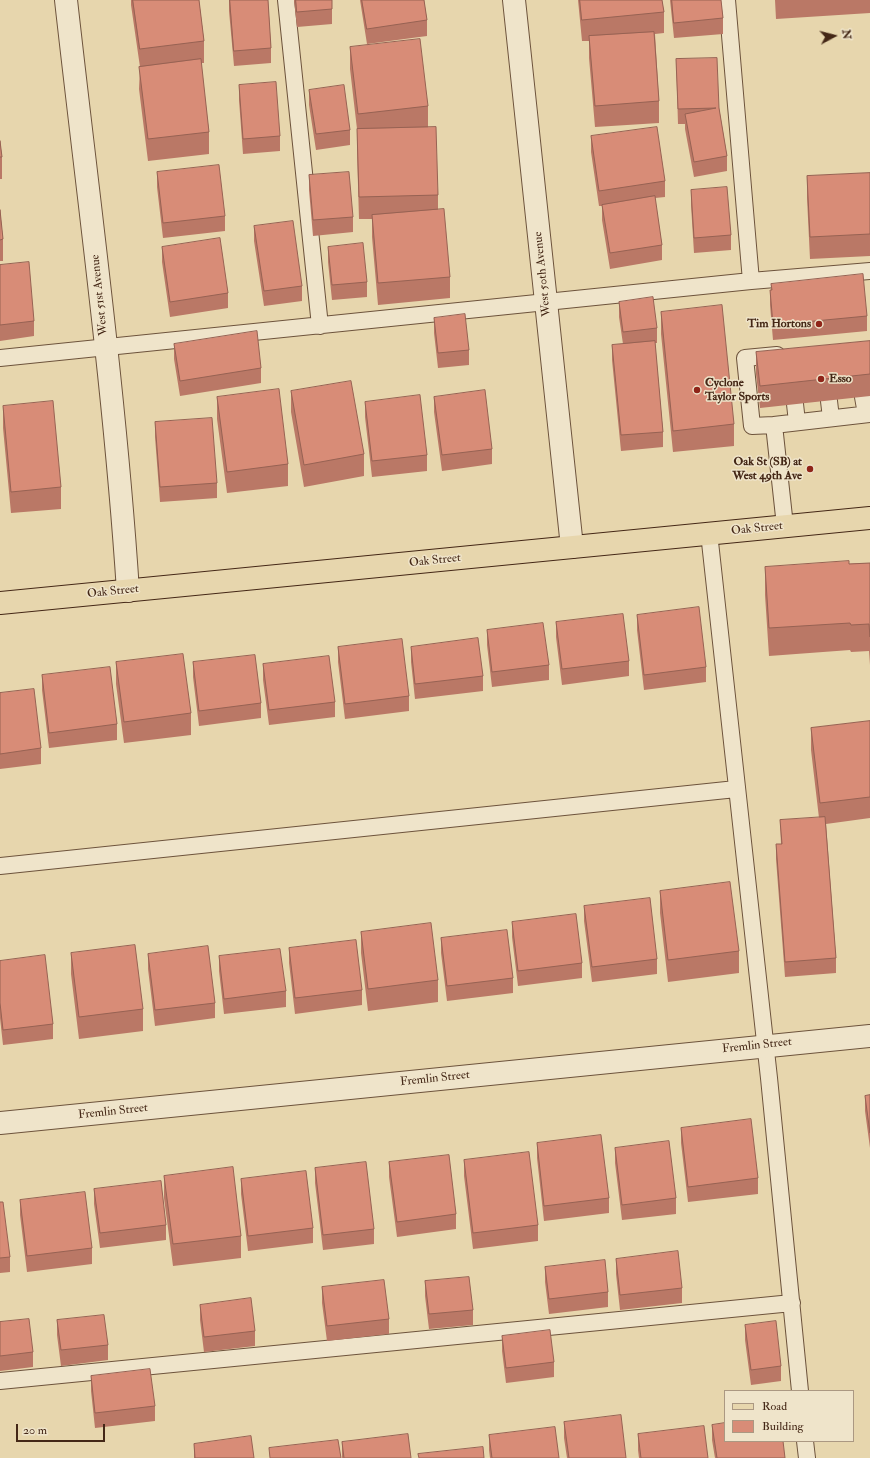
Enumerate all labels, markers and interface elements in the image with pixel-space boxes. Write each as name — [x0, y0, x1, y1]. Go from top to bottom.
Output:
north arrow — [814, 16, 854, 56]
text: N — [839, 29, 853, 40]
street label: West 50th Avenue — [531, 231, 555, 317]
street label: West 51st Avenue — [89, 254, 111, 336]
place label: Tim Hortons — [747, 317, 811, 331]
marker: Tim Hortons — [814, 319, 824, 329]
place label: Esso — [829, 372, 852, 386]
marker: Esso — [816, 374, 826, 384]
place label: Cyclone Taylor Sports — [705, 376, 769, 404]
marker: Cyclone Taylor Sports — [692, 385, 702, 395]
place label: Oak St (SB) at West 49th Ave — [733, 455, 802, 483]
marker: Oak St (SB) at West 49th Ave — [805, 464, 815, 474]
street label: Oak Street — [730, 519, 784, 539]
street label: Oak Street — [408, 551, 462, 571]
street label: Oak Street — [86, 582, 140, 602]
street label: Fremlin Street — [721, 1035, 793, 1057]
street label: Fremlin Street — [399, 1068, 471, 1090]
street label: Fremlin Street — [77, 1101, 149, 1123]
legend — [724, 1390, 854, 1442]
text: Road — [762, 1399, 787, 1414]
scale bar — [18, 1416, 107, 1442]
text: Building — [762, 1419, 803, 1434]
text: 20 m — [23, 1423, 47, 1438]

